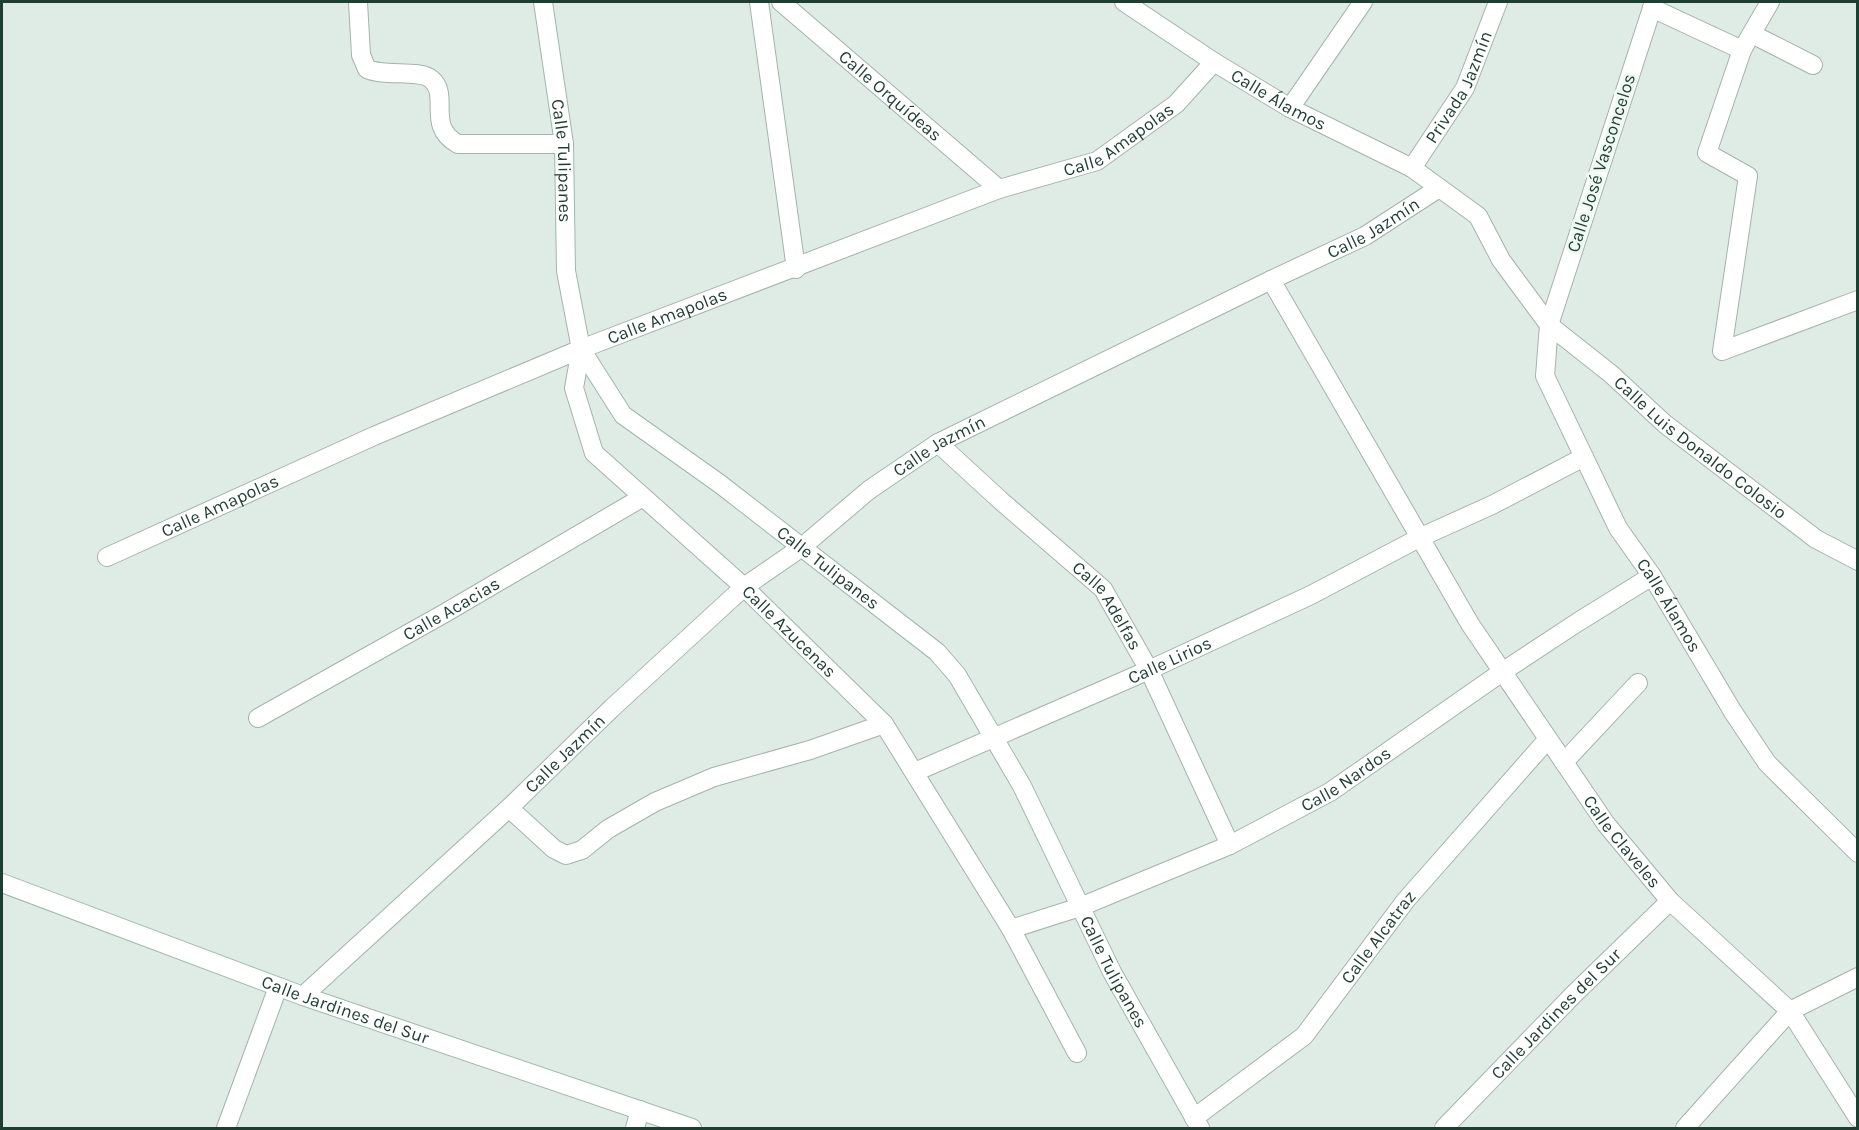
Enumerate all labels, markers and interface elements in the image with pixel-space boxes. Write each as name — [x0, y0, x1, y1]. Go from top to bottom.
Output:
street label: Privada Jazmín — [1420, 28, 1497, 148]
street label: Calle Orquídeas — [834, 45, 946, 146]
street label: Calle Álamos — [1227, 64, 1330, 135]
street label: Calle José Vasconcelos — [1562, 71, 1640, 255]
street label: Calle Tulipanes — [546, 97, 576, 222]
street label: Calle Amapolas — [1061, 98, 1178, 181]
street label: Calle Jazmín — [1323, 193, 1424, 263]
street label: Calle Amapolas — [604, 283, 730, 349]
street label: Calle Luis Donaldo Colosio — [1609, 371, 1791, 524]
street label: Calle Jazmín — [889, 411, 989, 481]
street label: Calle Amapolas — [158, 470, 282, 542]
street label: Calle Tulipanes — [772, 521, 884, 614]
street label: Calle Álamos — [1632, 554, 1706, 656]
street label: Calle Adelfas — [1068, 556, 1146, 654]
street label: Calle Acacias — [399, 572, 504, 645]
street label: Calle Azucenas — [737, 580, 841, 682]
street label: Calle Lirios — [1124, 632, 1215, 689]
street label: Calle Jazmín — [520, 710, 610, 798]
street label: Calle Nardos — [1297, 742, 1395, 817]
street label: Calle Claveles — [1579, 791, 1666, 893]
street label: Calle Alcatraz — [1336, 886, 1420, 988]
street label: Calle Tulipanes — [1075, 912, 1152, 1032]
street label: Calle Jardines del Sur — [1486, 943, 1626, 1084]
street label: Calle Jardines del Sur — [259, 970, 432, 1049]

